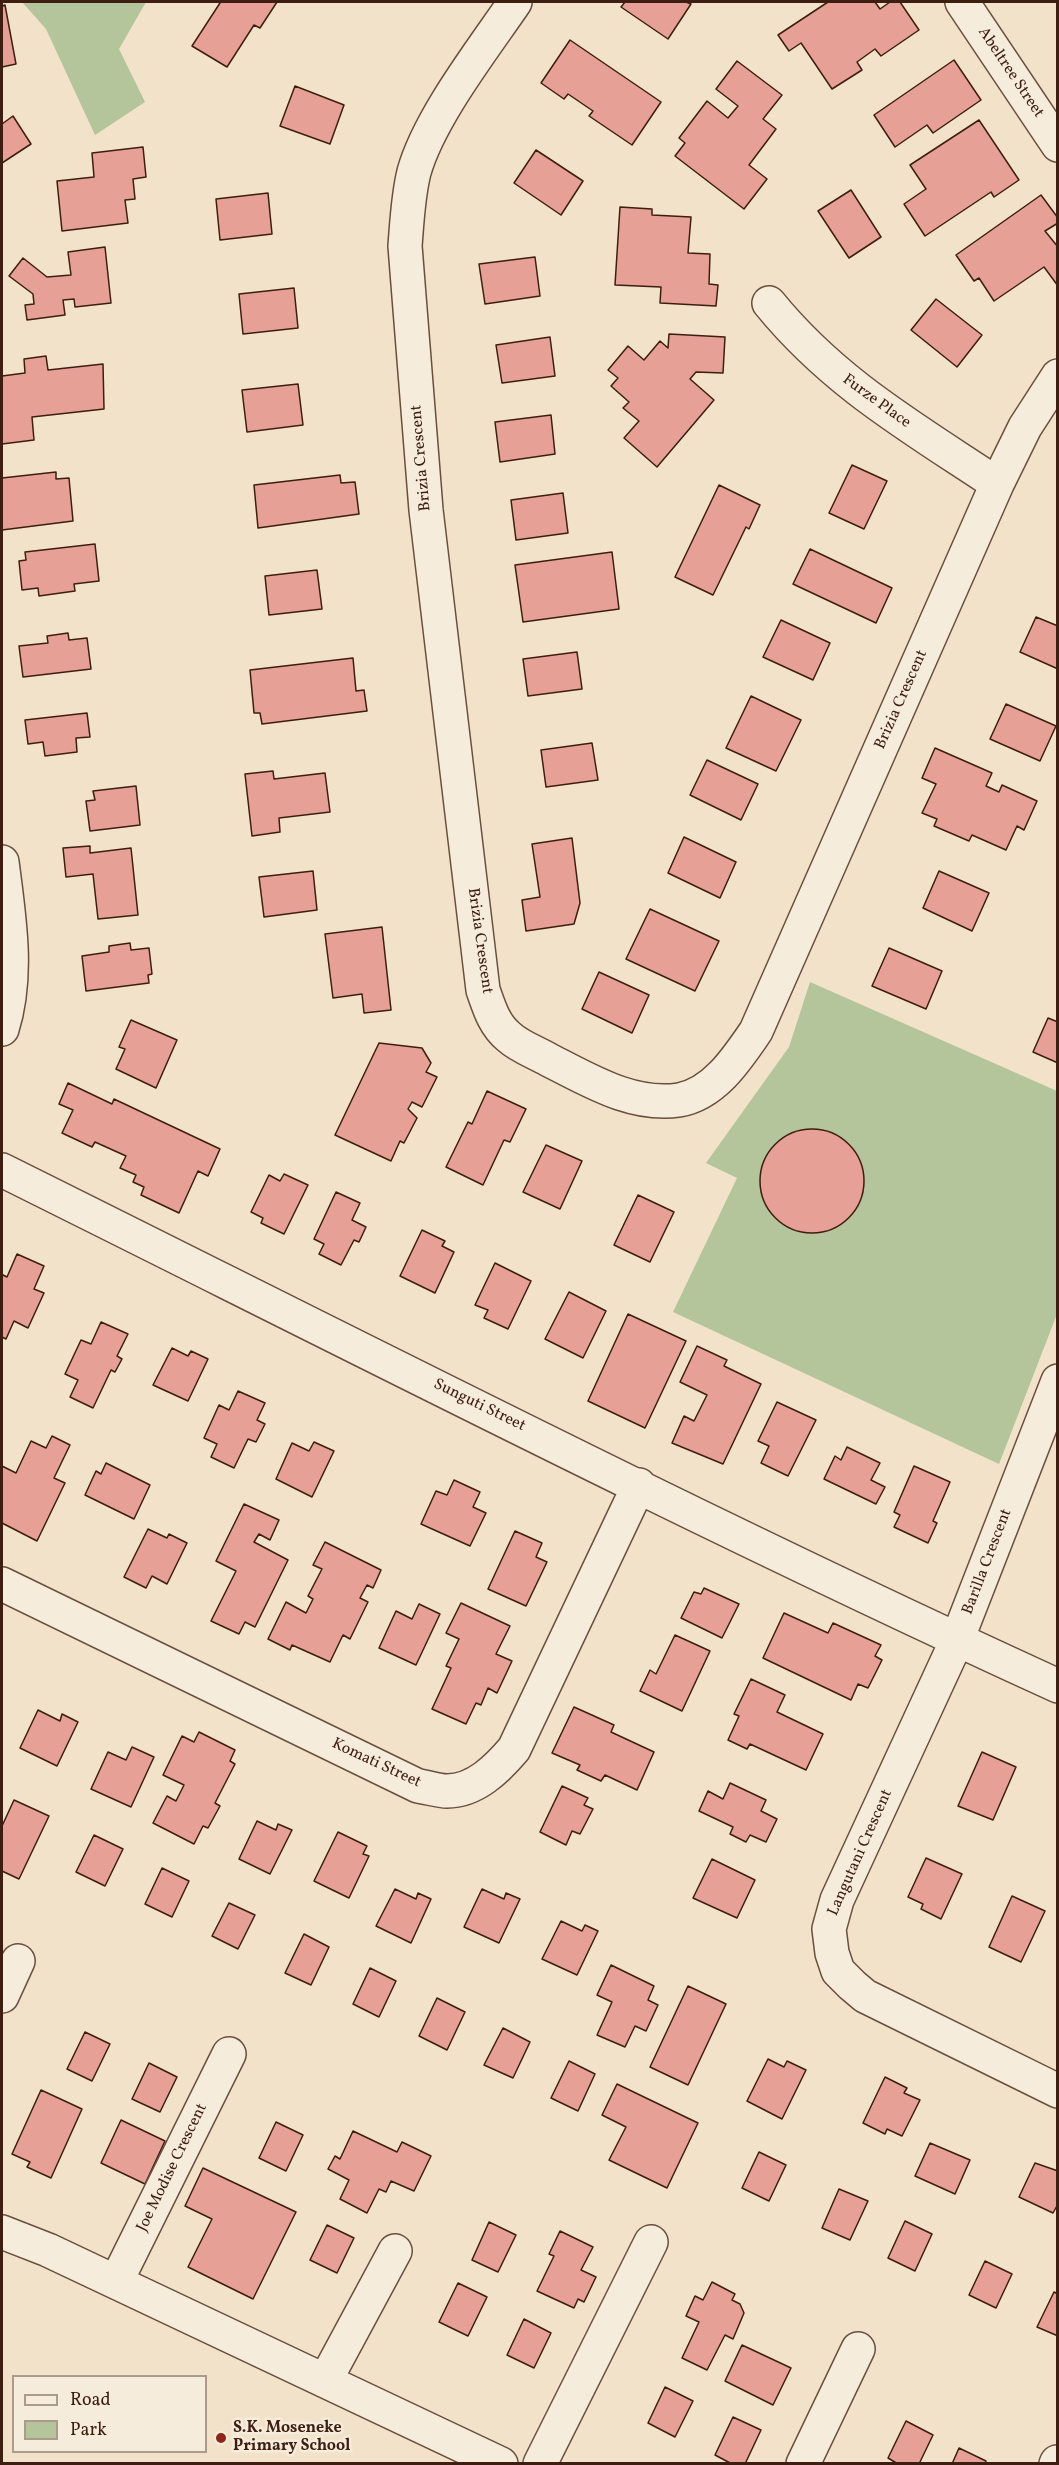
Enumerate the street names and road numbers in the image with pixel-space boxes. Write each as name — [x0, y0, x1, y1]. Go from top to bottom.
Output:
street label: Abeltree Street — [973, 24, 1047, 122]
street label: Furze Place — [838, 371, 914, 433]
street label: Brizia Crescent — [408, 404, 436, 512]
street label: Brizia Crescent — [871, 647, 933, 753]
street label: Brizia Crescent — [462, 887, 496, 995]
street label: Sunguti Street — [430, 1375, 528, 1437]
street label: Barilla Crescent — [959, 1506, 1017, 1618]
street label: Komati Street — [328, 1735, 424, 1793]
street label: Langutani Crescent — [825, 1787, 897, 1919]
street label: Joe Modise Crescent — [134, 2101, 212, 2235]

